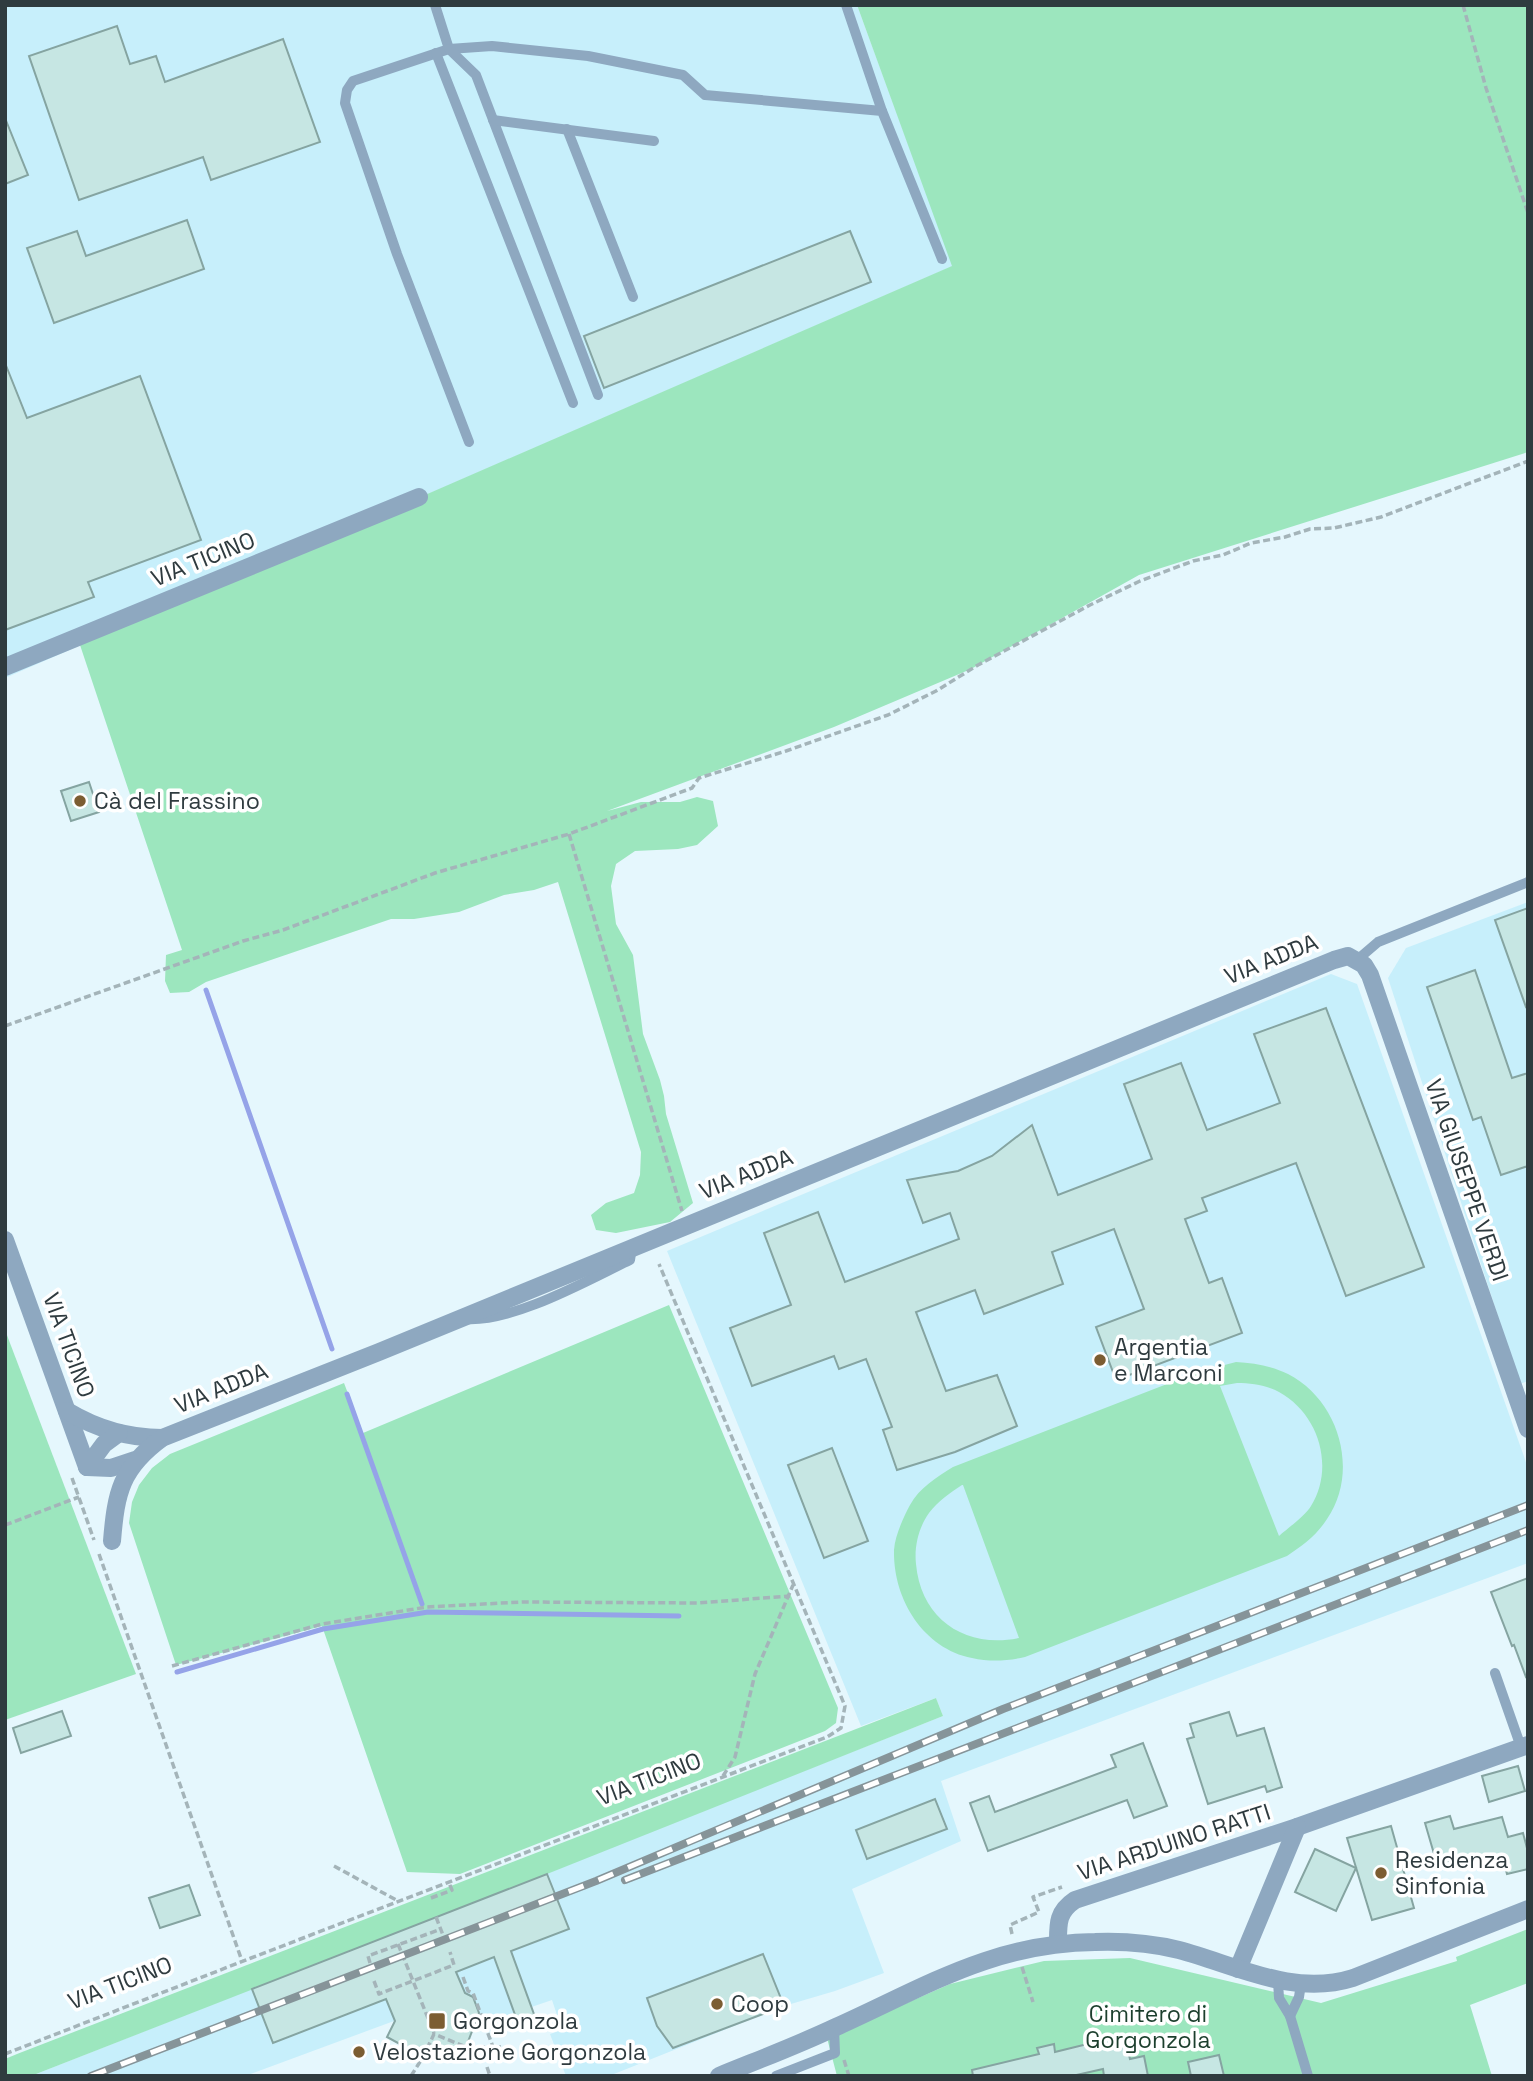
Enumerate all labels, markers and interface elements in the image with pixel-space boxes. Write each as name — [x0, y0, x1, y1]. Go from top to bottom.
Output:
street label: VIA TICINO — [147, 525, 259, 593]
place label: Cà del Frassino — [94, 786, 260, 816]
marker: Cà del Frassino — [72, 793, 88, 809]
street label: VIA ADDA — [1220, 927, 1322, 991]
street label: VIA GIUSEPPE VERDI — [1418, 1075, 1516, 1285]
street label: VIA ADDA — [695, 1142, 797, 1206]
street label: VIA TICINO — [36, 1288, 102, 1402]
place label: Argentia e Marconi — [1114, 1332, 1223, 1388]
marker: Argentia e Marconi — [1092, 1352, 1108, 1368]
street label: VIA ADDA — [170, 1356, 272, 1420]
street label: VIA TICINO — [592, 1745, 706, 1813]
street label: VIA ARDUINO RATTI — [1074, 1797, 1274, 1887]
place label: Residenza Sinfonia — [1395, 1845, 1509, 1901]
marker: Residenza Sinfonia — [1373, 1865, 1389, 1881]
street label: VIA TICINO — [63, 1949, 177, 2017]
place label: Coop — [731, 1989, 789, 2019]
marker: Coop — [709, 1996, 725, 2012]
park label: Cimitero di Gorgonzola — [1085, 1999, 1211, 2055]
place label: Gorgonzola — [453, 2006, 578, 2036]
marker: Gorgonzola — [427, 2011, 447, 2031]
place label: Velostazione Gorgonzola — [373, 2037, 646, 2067]
marker: Velostazione Gorgonzola — [351, 2044, 367, 2060]

